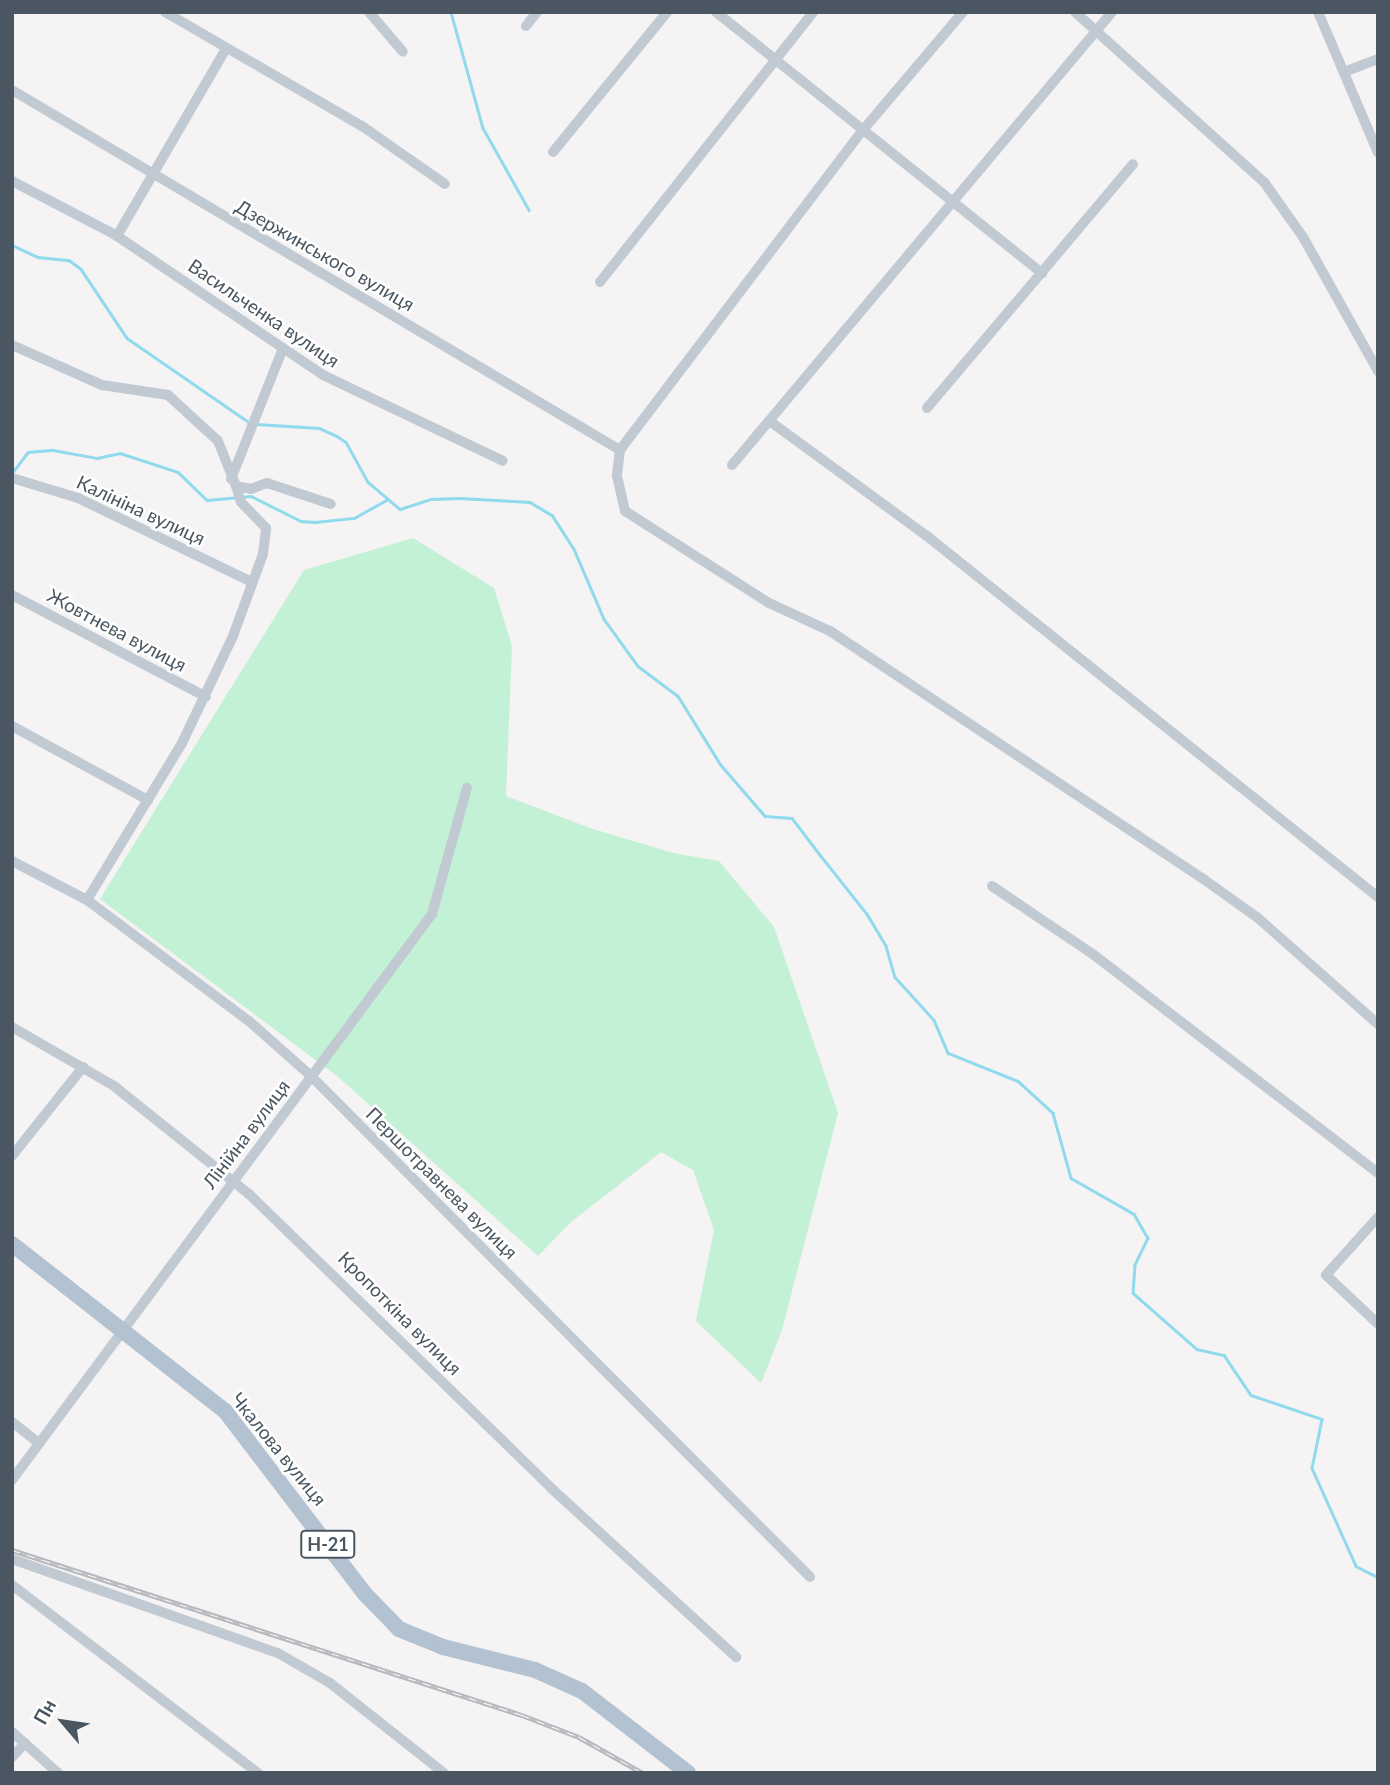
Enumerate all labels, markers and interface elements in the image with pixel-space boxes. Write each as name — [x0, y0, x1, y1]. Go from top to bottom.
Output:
street label: Дзержинського вулиця — [232, 194, 418, 316]
street label: Васильченка вулиця — [184, 254, 344, 372]
street label: Калініна вулиця — [73, 470, 209, 550]
street label: Жовтнева вулиця — [44, 584, 190, 676]
street label: Лінійна вулиця — [198, 1075, 294, 1193]
street label: Першотравнева вулиця — [361, 1102, 523, 1264]
street label: Кропоткіна вулиця — [334, 1247, 466, 1379]
street label: Чкалова вулиця — [227, 1388, 331, 1510]
road number: Н-21 — [300, 1530, 356, 1559]
north arrow — [28, 1687, 98, 1757]
text: Пн — [28, 1695, 60, 1728]

